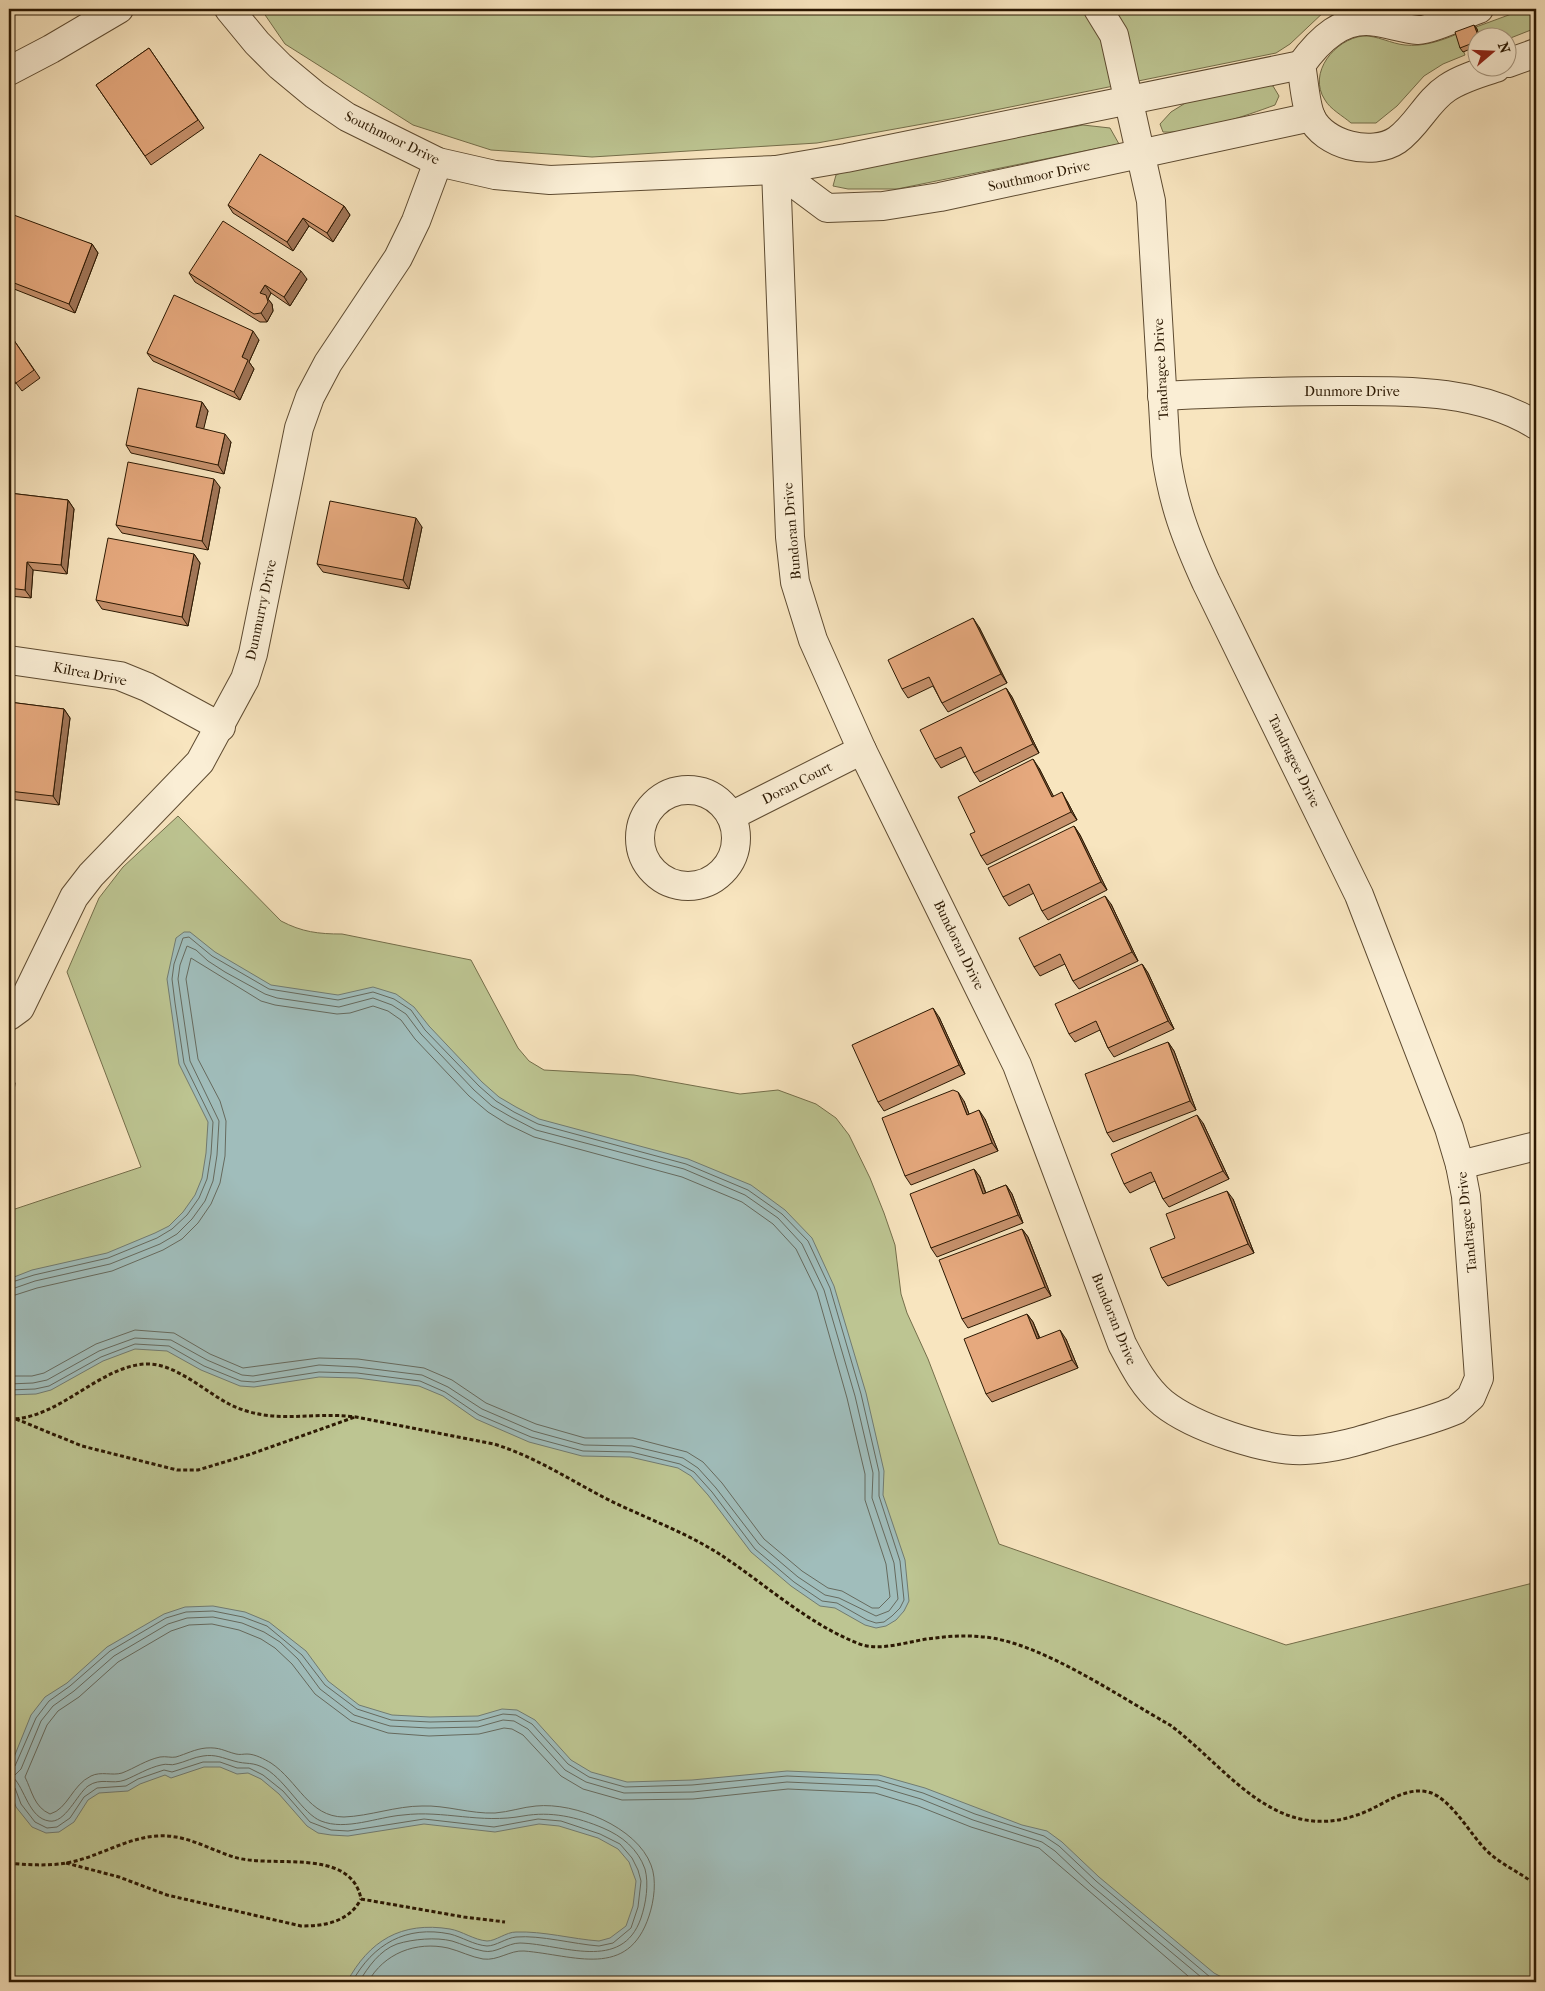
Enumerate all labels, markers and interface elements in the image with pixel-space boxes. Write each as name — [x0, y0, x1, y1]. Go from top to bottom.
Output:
north arrow — [1468, 28, 1518, 78]
text: N — [1494, 40, 1514, 56]
street label: Southmoor Drive — [342, 108, 442, 168]
street label: Southmoor Drive — [986, 157, 1092, 195]
street label: Tandragee Drive — [1150, 318, 1172, 420]
street label: Dunmore Drive — [1304, 383, 1400, 400]
street label: Bundoran Drive — [779, 482, 805, 580]
street label: Dunmurry Drive — [242, 558, 280, 662]
street label: Kilrea Drive — [52, 659, 128, 689]
street label: Tandragee Drive — [1264, 712, 1324, 810]
street label: Doran Court — [759, 758, 835, 808]
street label: Bundoran Drive — [930, 897, 988, 993]
street label: Tandragee Drive — [1453, 1171, 1481, 1273]
street label: Bundoran Drive — [1088, 1271, 1140, 1367]

